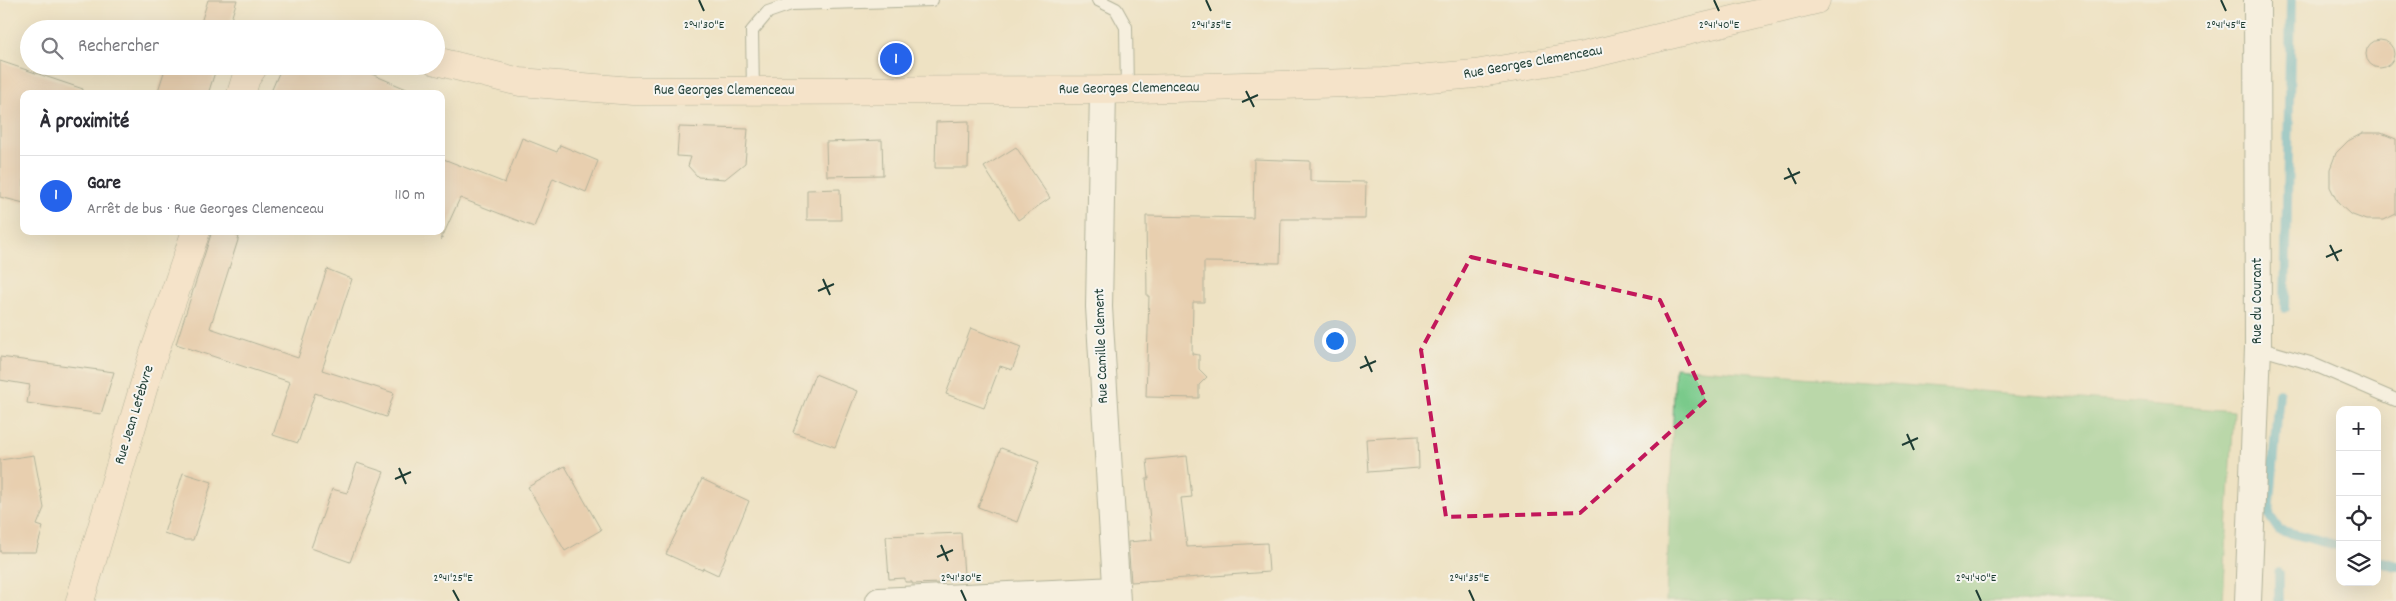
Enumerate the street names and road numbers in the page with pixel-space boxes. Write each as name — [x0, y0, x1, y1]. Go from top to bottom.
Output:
street label: Rue Georges Clemenceau — [1462, 40, 1604, 86]
street label: Rue Georges Clemenceau — [1058, 77, 1200, 101]
street label: Rue Georges Clemenceau — [654, 80, 794, 102]
street label: Rue du Courant — [2247, 257, 2269, 344]
street label: Rue Camille Clement — [1089, 287, 1115, 404]
street label: Rue Jean Lefebvre — [109, 362, 161, 467]

